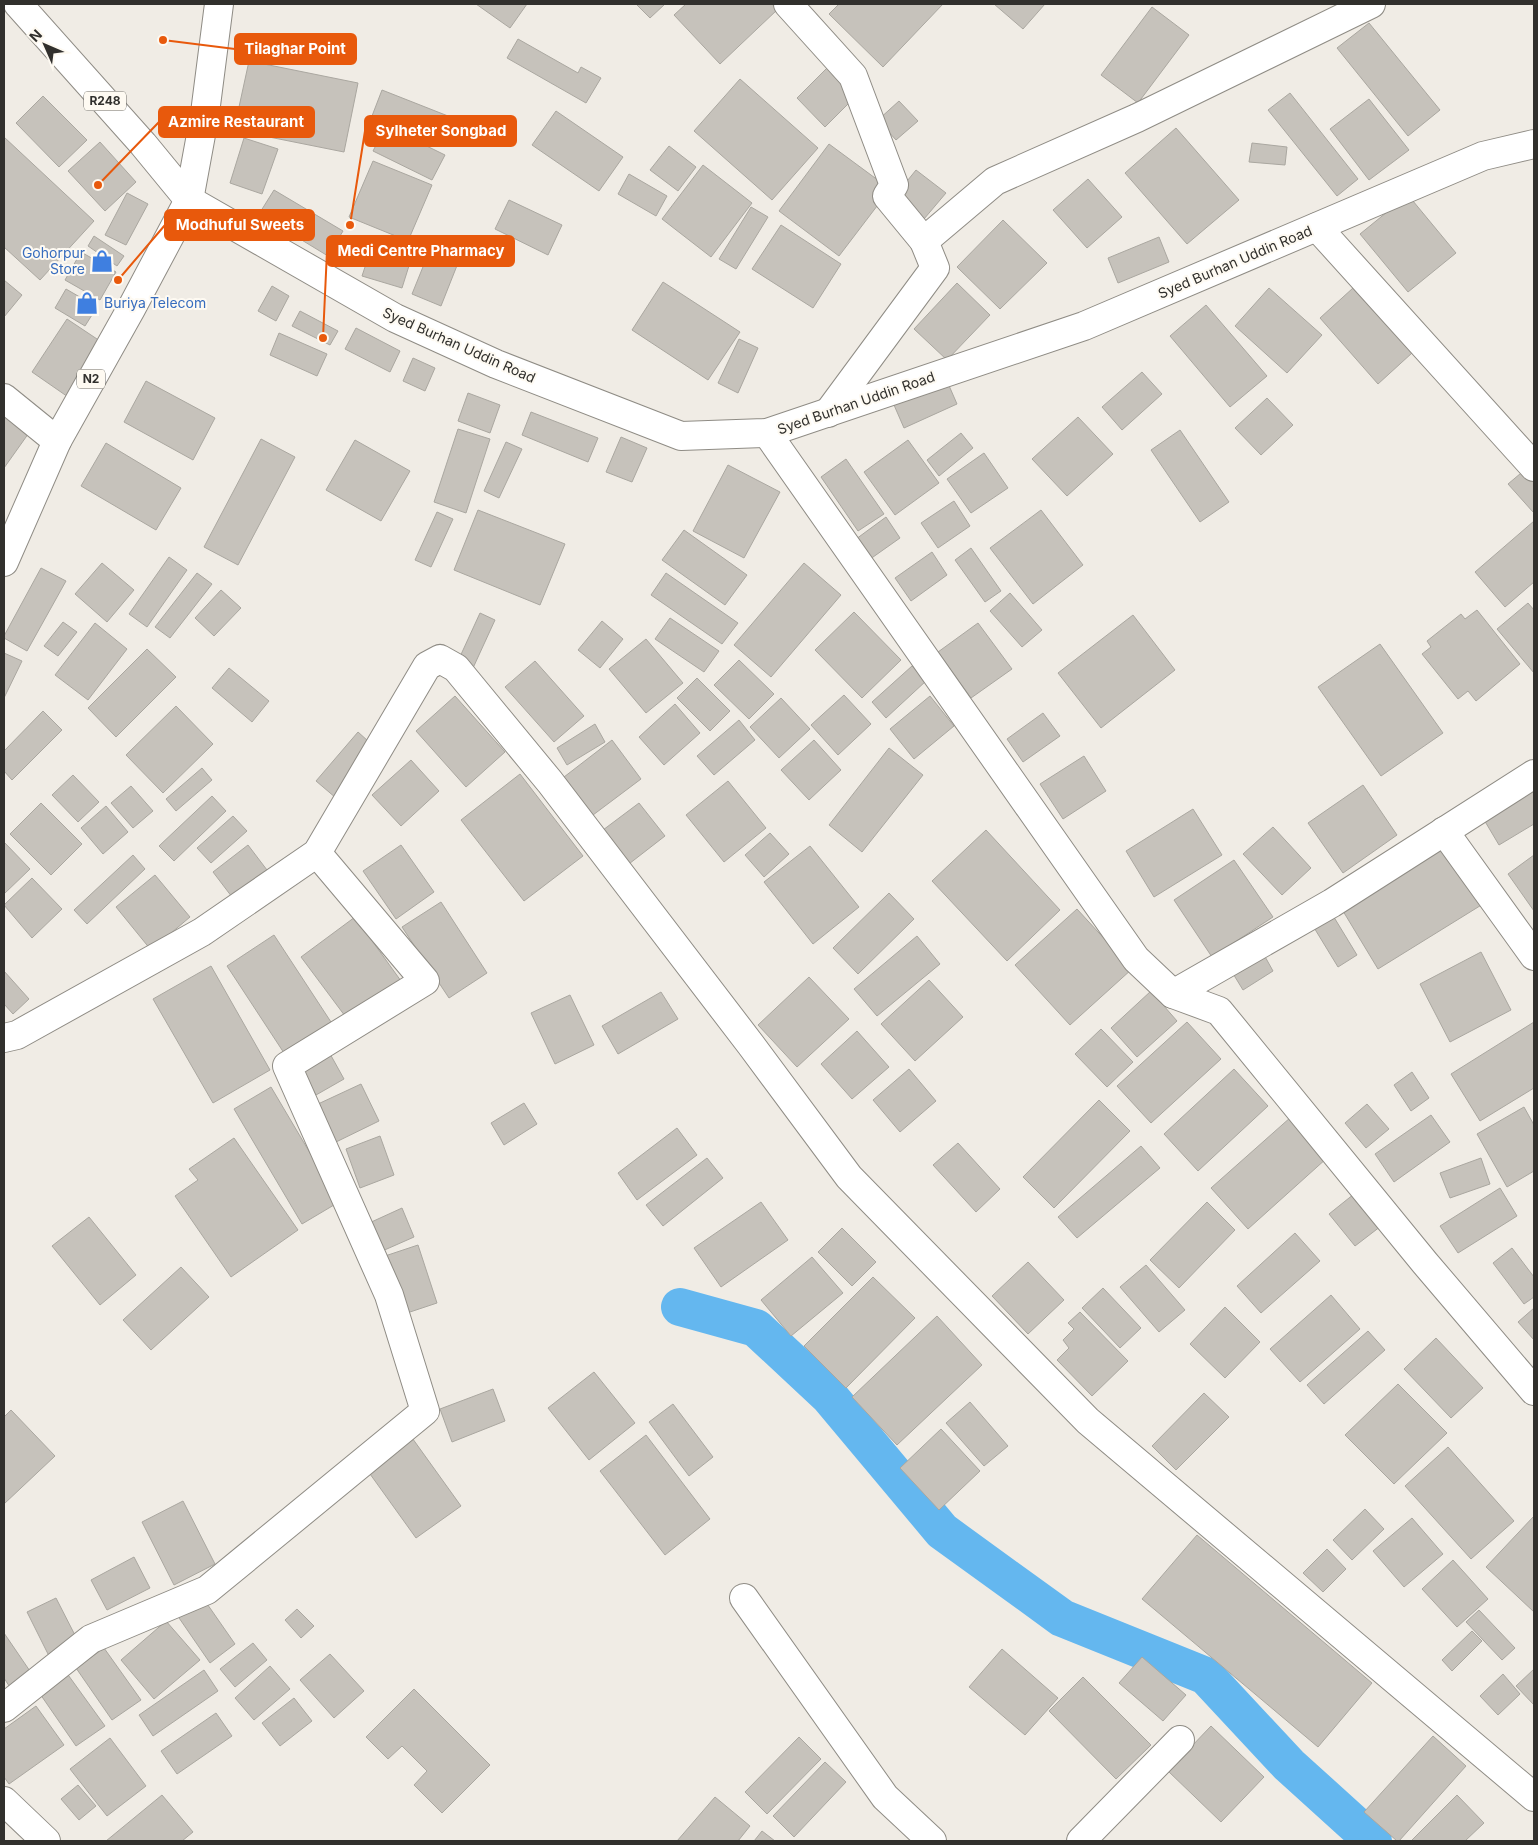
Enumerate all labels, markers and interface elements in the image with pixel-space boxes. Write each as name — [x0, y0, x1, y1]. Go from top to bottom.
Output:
north arrow — [20, 20, 70, 70]
text: N — [26, 26, 45, 45]
callout: Tilaghar Point — [235, 34, 356, 64]
text: Tilaghar Point — [244, 39, 346, 58]
road number: R248 — [84, 92, 126, 110]
callout: Azmire Restaurant — [159, 107, 314, 137]
text: Azmire Restaurant — [168, 112, 304, 131]
callout: Sylheter Songbad — [365, 116, 516, 146]
text: Sylheter Songbad — [376, 121, 506, 140]
callout: Modhuful Sweets — [165, 210, 314, 240]
text: Modhuful Sweets — [176, 215, 304, 234]
street label: Syed Burhan Uddin Road — [1155, 221, 1314, 302]
callout: Medi Centre Pharmacy — [327, 236, 514, 266]
text: Medi Centre Pharmacy — [337, 241, 505, 260]
place label: Gohorpur Store — [22, 244, 85, 277]
shop icon: Gohorpur Store — [89, 248, 115, 274]
shop icon: Buriya Telecom — [74, 290, 100, 316]
place label: Buriya Telecom — [104, 294, 206, 311]
street label: Syed Burhan Uddin Road — [380, 303, 538, 386]
street label: Syed Burhan Uddin Road — [775, 368, 937, 437]
road number: N2 — [77, 369, 105, 388]

